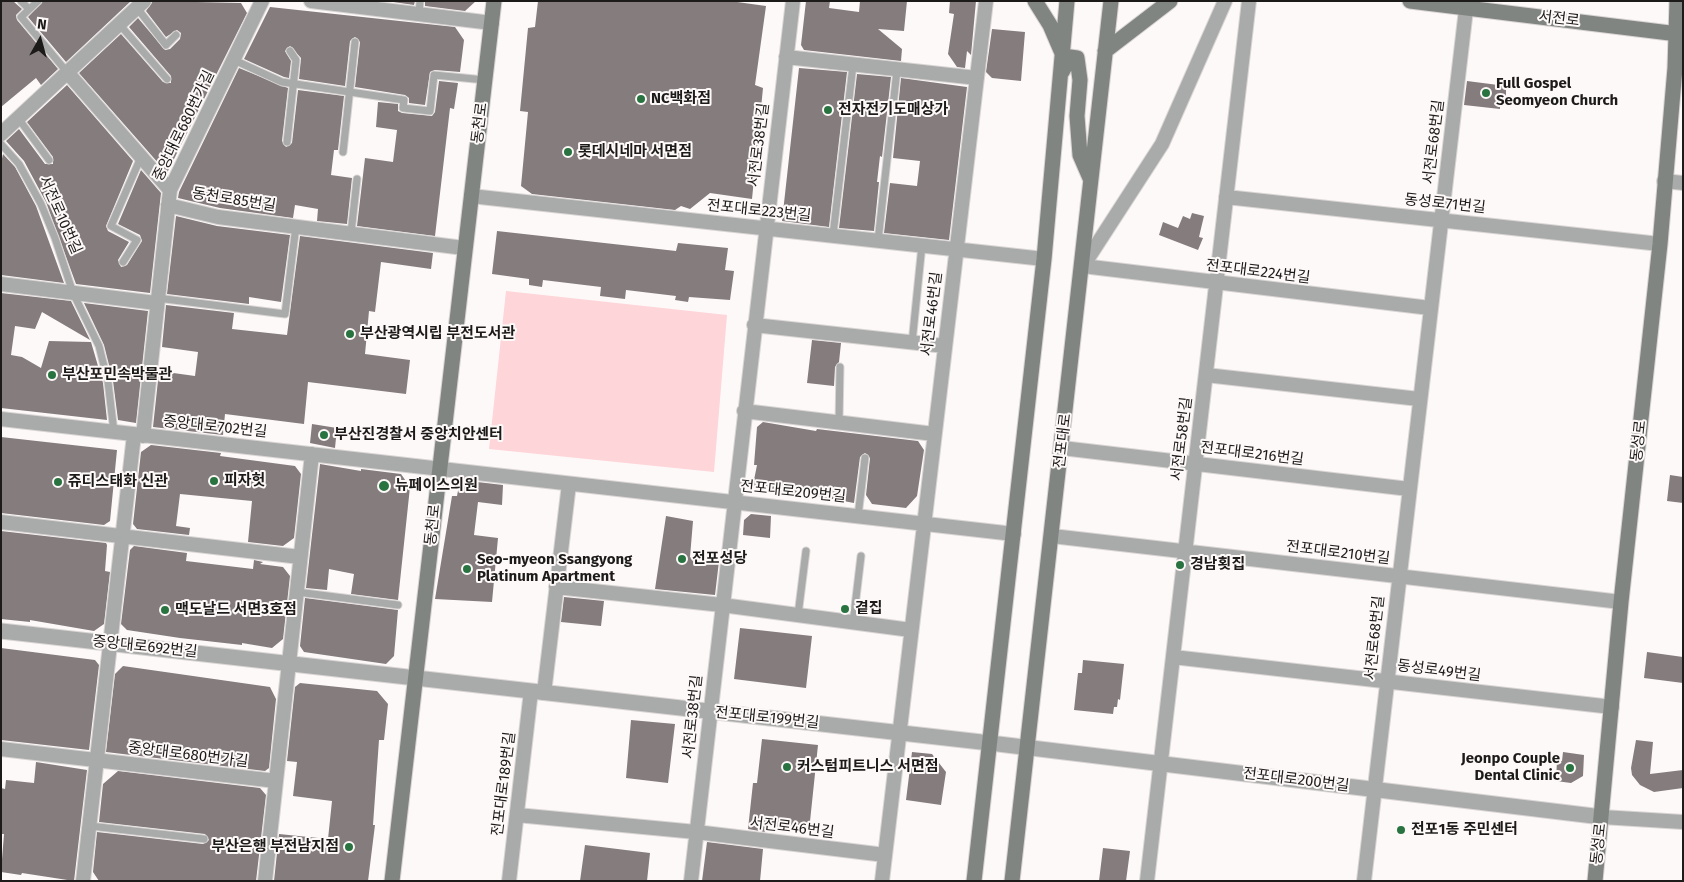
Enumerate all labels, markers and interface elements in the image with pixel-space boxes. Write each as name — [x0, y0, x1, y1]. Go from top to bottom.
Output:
street label: 서전로 — [1537, 8, 1581, 30]
north arrow — [15, 15, 65, 65]
text: N — [36, 16, 48, 34]
street label: 중앙대로680번가길 — [149, 68, 219, 184]
place label: Full Gospel Seomyeon Church — [1496, 75, 1618, 110]
marker: Full Gospel Seomyeon Church — [1480, 87, 1492, 99]
place label: NC백화점 — [651, 90, 711, 108]
marker: NC백화점 — [635, 93, 647, 105]
street label: 서전로68번길 — [1420, 99, 1448, 185]
street label: 동천로 — [469, 101, 491, 145]
place label: 전자전기도매상가 — [838, 101, 948, 119]
street label: 서전로38번길 — [745, 102, 773, 188]
marker: 전자전기도매상가 — [822, 104, 834, 116]
place label: 롯데시네마 서면점 — [578, 143, 692, 161]
marker: 롯데시네마 서면점 — [562, 146, 574, 158]
street label: 서전로10번길 — [35, 173, 85, 257]
street label: 동천로85번길 — [191, 184, 277, 216]
street label: 동성로71번길 — [1403, 191, 1487, 217]
street label: 전포대로223번길 — [706, 197, 812, 225]
street label: 전포대로224번길 — [1205, 257, 1311, 287]
street label: 서전로46번길 — [918, 271, 946, 357]
place label: 부산광역시립 부전도서관 — [360, 325, 515, 343]
marker: 부산광역시립 부전도서관 — [344, 328, 356, 340]
place label: 부산포민속박물관 — [62, 366, 172, 384]
marker: 부산포민속박물관 — [46, 369, 58, 381]
street label: 서전로58번길 — [1168, 396, 1196, 482]
street label: 중앙대로702번길 — [162, 413, 268, 441]
street label: 전포대로 — [1051, 413, 1075, 469]
street label: 동성로 — [1628, 419, 1650, 463]
place label: 부산진경찰서 중앙치안센터 — [334, 426, 503, 444]
marker: 부산진경찰서 중앙치안센터 — [318, 429, 330, 441]
street label: 전포대로216번길 — [1199, 439, 1305, 469]
place label: 피자헛 — [224, 472, 265, 490]
place label: 쥬디스태화 신관 — [68, 473, 168, 491]
marker: 피자헛 — [208, 475, 220, 487]
marker: 쥬디스태화 신관 — [52, 476, 64, 488]
place label: 뉴페이스의원 — [395, 477, 478, 495]
street label: 전포대로209번길 — [739, 477, 847, 507]
marker: 뉴페이스의원 — [377, 479, 391, 493]
street label: 동천로 — [422, 503, 444, 547]
street label: 전포대로210번길 — [1285, 538, 1391, 568]
place label: 전포성당 — [692, 550, 747, 568]
place label: Seo-myeon Ssangyong Platinum Apartment — [477, 551, 632, 586]
marker: 전포성당 — [676, 553, 688, 565]
place label: 경남횟집 — [1190, 556, 1245, 574]
marker: 경남횟집 — [1174, 559, 1186, 571]
marker: Seo-myeon Ssangyong Platinum Apartment — [461, 563, 473, 575]
street label: 서전로68번길 — [1362, 595, 1388, 681]
place label: 곁집 — [855, 600, 883, 618]
place label: 맥도날드 서면3호점 — [175, 601, 297, 619]
marker: 곁집 — [839, 603, 851, 615]
marker: 맥도날드 서면3호점 — [159, 604, 171, 616]
street label: 중앙대로692번길 — [92, 633, 198, 661]
street label: 동성로49번길 — [1396, 657, 1482, 685]
street label: 서전로38번길 — [680, 674, 706, 760]
street label: 전포대로199번길 — [714, 704, 820, 732]
street label: 전포대로189번길 — [489, 731, 519, 837]
street label: 중앙대로680번가길 — [127, 739, 249, 771]
place label: Jeonpo Couple Dental Clinic — [1461, 750, 1560, 785]
place label: 커스텀피트니스 서면점 — [797, 758, 939, 776]
marker: 커스텀피트니스 서면점 — [781, 761, 793, 773]
marker: Jeonpo Couple Dental Clinic — [1564, 762, 1576, 774]
street label: 전포대로200번길 — [1242, 765, 1350, 795]
street label: 서전로46번길 — [749, 814, 835, 842]
place label: 전포1동 주민센터 — [1411, 821, 1518, 839]
street label: 동성로 — [1588, 822, 1610, 866]
marker: 전포1동 주민센터 — [1395, 824, 1407, 836]
place label: 부산은행 부전남지점 — [211, 838, 339, 856]
marker: 부산은행 부전남지점 — [343, 841, 355, 853]

